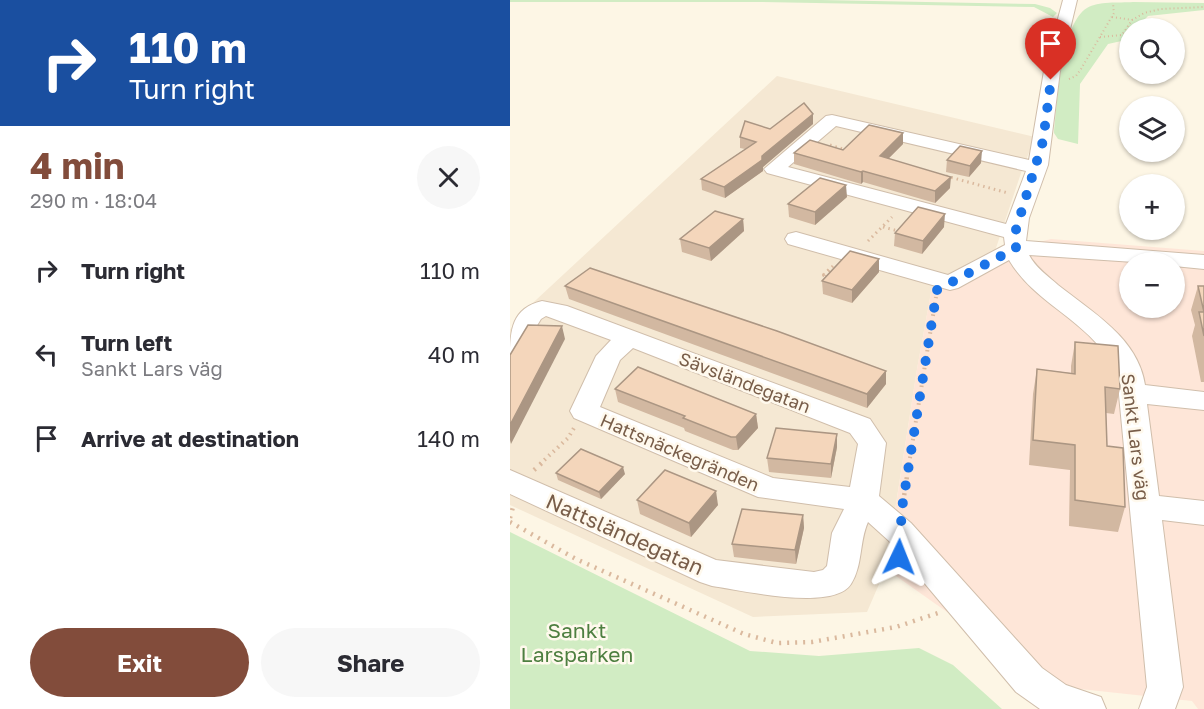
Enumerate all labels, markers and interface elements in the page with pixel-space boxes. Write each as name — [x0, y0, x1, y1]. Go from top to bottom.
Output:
pin — [1025, 18, 1076, 80]
map controls — [1119, 18, 1185, 318]
button: search — [1119, 18, 1185, 84]
text: 110 m — [129, 22, 247, 72]
icon: right — [30, 24, 108, 102]
icon: arrive — [1034, 27, 1067, 60]
text: Turn right — [129, 73, 255, 105]
button: layers — [1119, 96, 1185, 162]
text: 4 min — [30, 144, 125, 187]
button: close — [417, 146, 480, 209]
button: + — [1119, 174, 1185, 240]
text: 290 m · 18:04 — [30, 188, 157, 212]
button: − — [1119, 252, 1185, 318]
icon: right — [30, 254, 63, 287]
text: Turn right — [81, 257, 185, 284]
text: 110 m — [420, 257, 480, 284]
text: Turn left — [81, 329, 172, 356]
icon: left — [30, 338, 63, 371]
text: 40 m — [428, 341, 480, 368]
street label: Sävsländegatan — [676, 347, 814, 417]
text: Sankt Lars väg — [81, 356, 223, 380]
street label: Sankt Lars väg — [1117, 372, 1155, 502]
street label: Hattsnäckegränden — [597, 409, 763, 495]
icon: arrive — [30, 422, 63, 455]
text: Arrive at destination — [81, 425, 299, 452]
text: 140 m — [417, 425, 480, 452]
street label: Nattsländegatan — [542, 488, 708, 580]
position arrow — [867, 525, 931, 589]
park label: Sankt Larsparken — [521, 617, 633, 667]
button: Exit — [30, 628, 249, 697]
button: Share — [261, 628, 480, 697]

